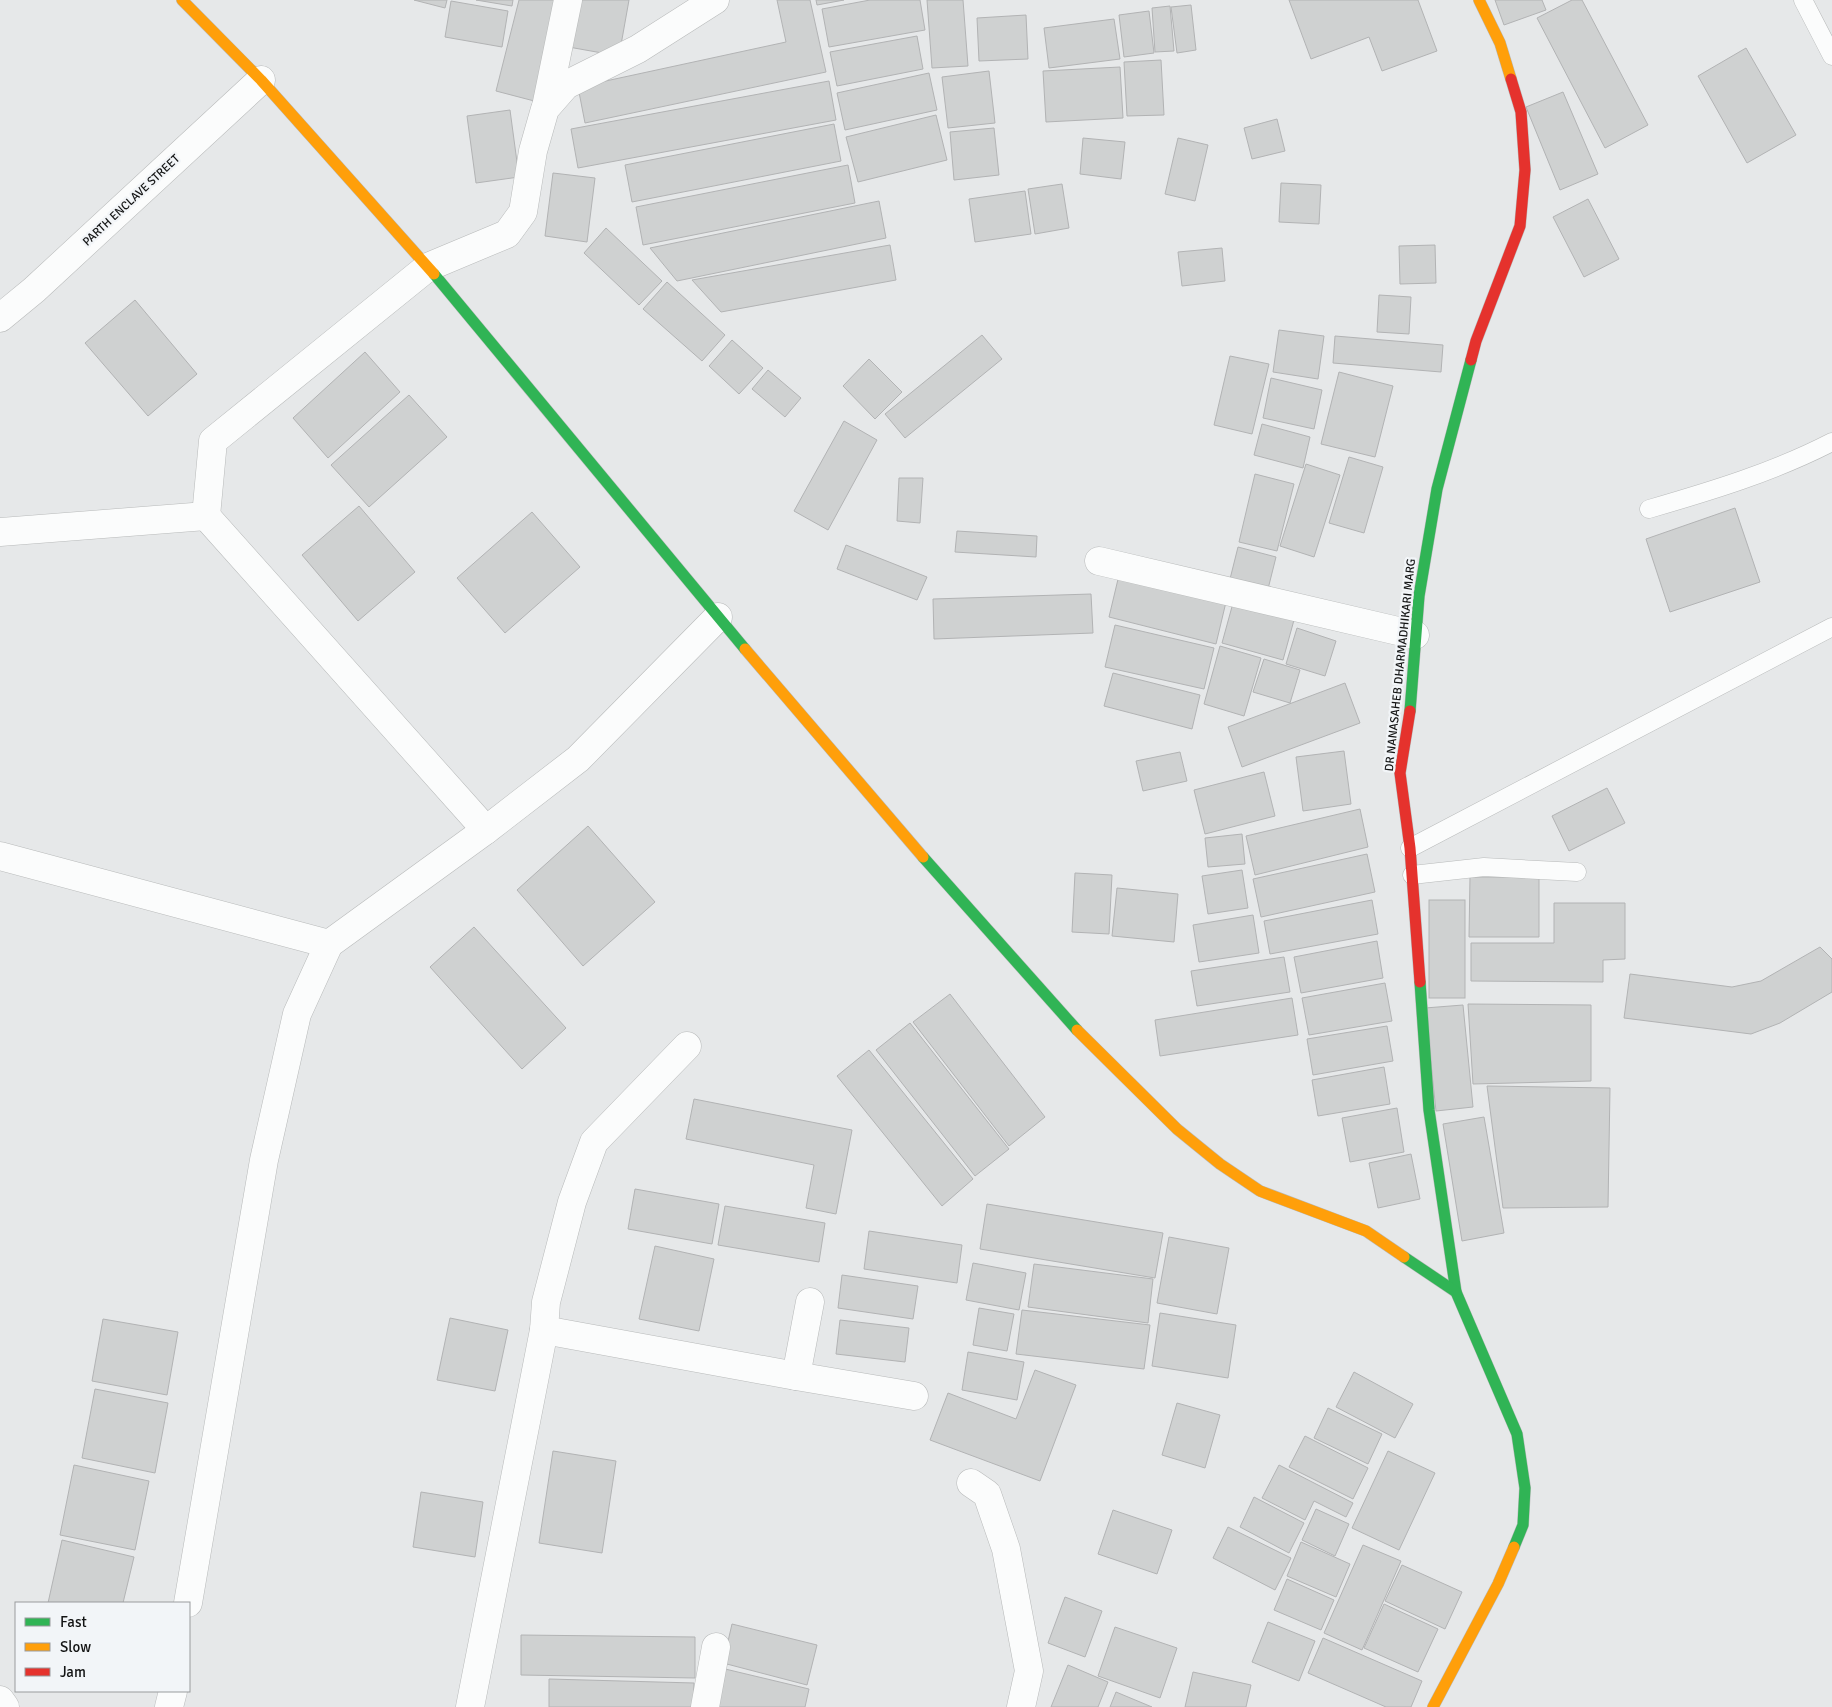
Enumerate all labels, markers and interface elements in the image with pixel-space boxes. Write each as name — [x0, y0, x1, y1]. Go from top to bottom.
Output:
street label: PARTH ENCLAVE STREET — [80, 151, 183, 249]
street label: DR NANASAHEB DHARMADHIKARI MARG — [1382, 558, 1419, 772]
legend — [15, 1602, 190, 1692]
text: Fast — [60, 1613, 87, 1631]
text: Slow — [60, 1638, 91, 1656]
text: Jam — [60, 1663, 86, 1681]

